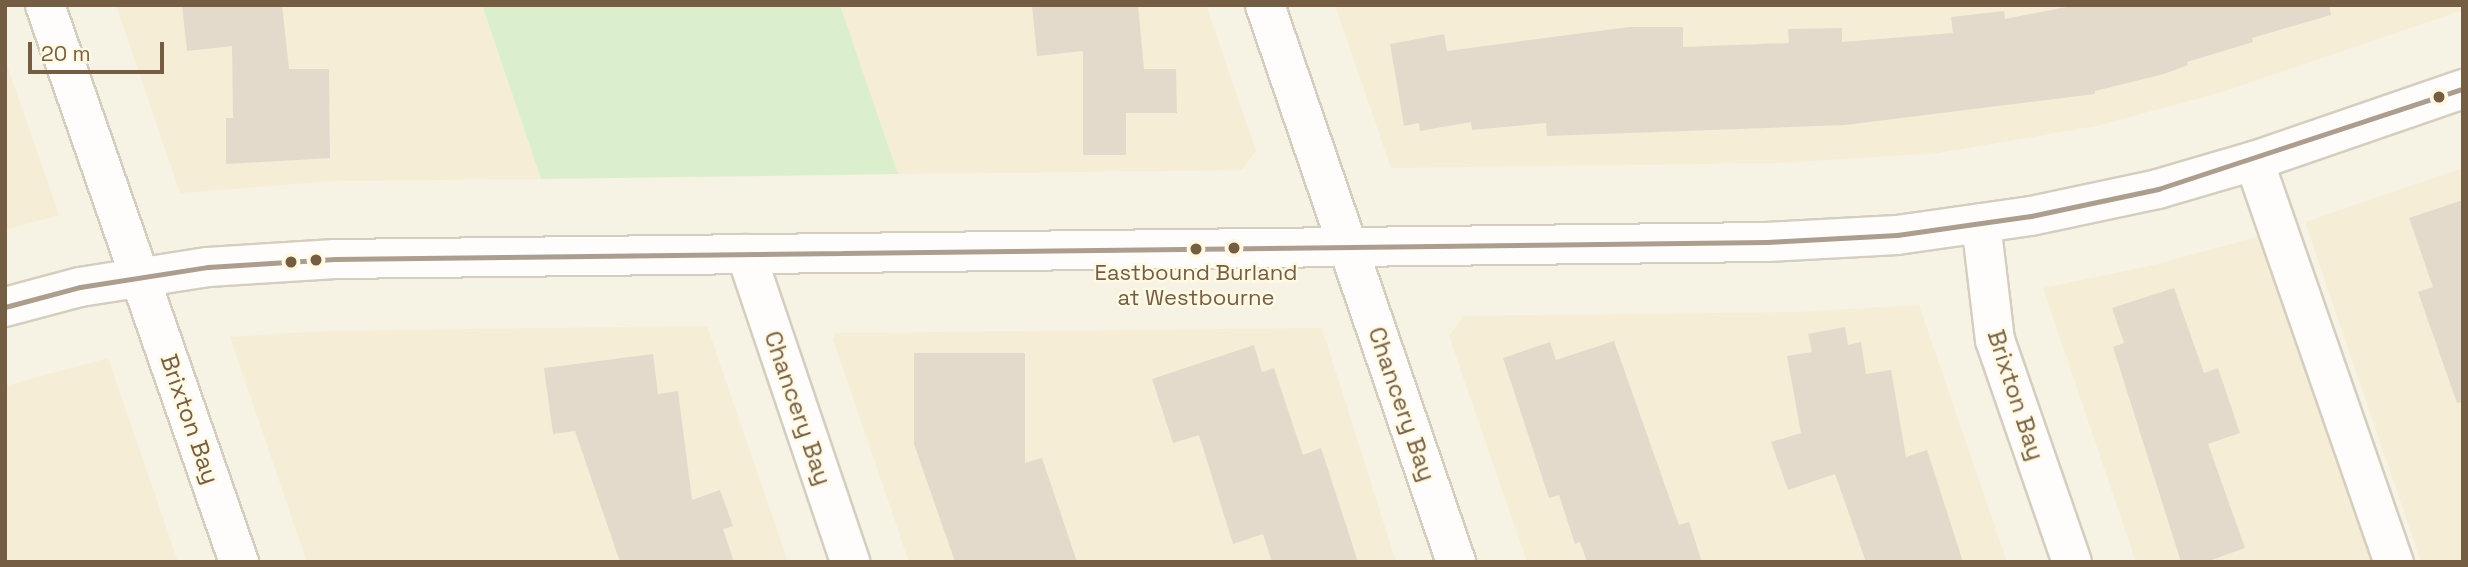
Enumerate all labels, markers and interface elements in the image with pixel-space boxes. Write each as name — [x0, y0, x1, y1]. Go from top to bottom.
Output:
scale bar — [32, 28, 168, 72]
text: 20 m — [41, 40, 91, 67]
unlabelled marker — [2432, 90, 2446, 104]
unlabelled marker — [1227, 241, 1241, 255]
marker: Eastbound Burland at Westbourne — [1189, 242, 1203, 256]
unlabelled marker — [309, 253, 323, 267]
unlabelled marker — [284, 255, 298, 269]
place label: Eastbound Burland at Westbourne — [1095, 259, 1297, 310]
street label: Chancery Bay — [1362, 323, 1442, 485]
street label: Brixton Bay — [1981, 326, 2051, 464]
street label: Chancery Bay — [758, 327, 838, 489]
street label: Brixton Bay — [154, 350, 226, 488]

